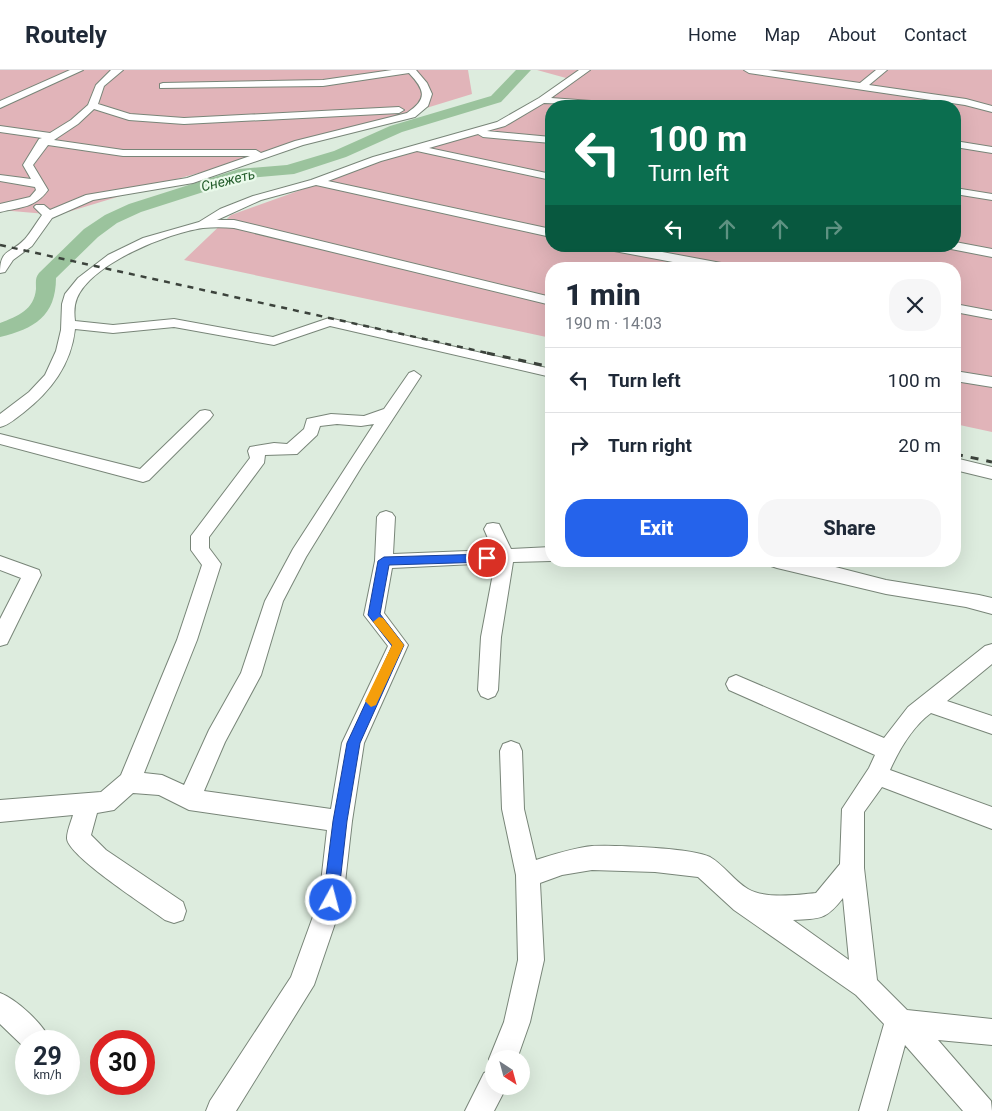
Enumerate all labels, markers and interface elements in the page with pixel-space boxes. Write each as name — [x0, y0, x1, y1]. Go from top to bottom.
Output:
text: Routely — [25, 21, 107, 49]
text: Home — [688, 24, 737, 45]
text: Map — [765, 24, 800, 45]
text: About — [828, 24, 876, 45]
text: Contact — [904, 24, 967, 45]
text: 100 m — [648, 119, 747, 160]
icon: left — [565, 120, 630, 185]
text: Turn left — [648, 161, 729, 186]
water label: Снежеть — [199, 166, 257, 194]
icon: left — [660, 215, 688, 243]
icon: ahead — [713, 215, 741, 243]
icon: ahead — [766, 215, 794, 243]
icon: right — [819, 215, 847, 243]
text: 1 min — [565, 277, 641, 312]
button: close — [889, 279, 941, 331]
text: 190 m · 14:03 — [565, 314, 662, 333]
icon: left — [565, 366, 593, 394]
text: Turn left — [608, 369, 681, 392]
text: 100 m — [888, 369, 941, 392]
icon: right — [565, 431, 593, 459]
text: Turn right — [608, 434, 692, 457]
text: 20 m — [898, 434, 941, 457]
button: Exit — [565, 499, 748, 557]
button: Share — [758, 499, 941, 557]
pin — [466, 537, 508, 579]
icon: arrive — [473, 544, 501, 572]
position arrow — [304, 873, 356, 925]
speed limit sign: 30 — [90, 1030, 155, 1095]
text: 29 — [33, 1042, 62, 1071]
north arrow — [485, 1050, 530, 1095]
map controls — [485, 1050, 530, 1095]
text: km/h — [33, 1068, 62, 1082]

